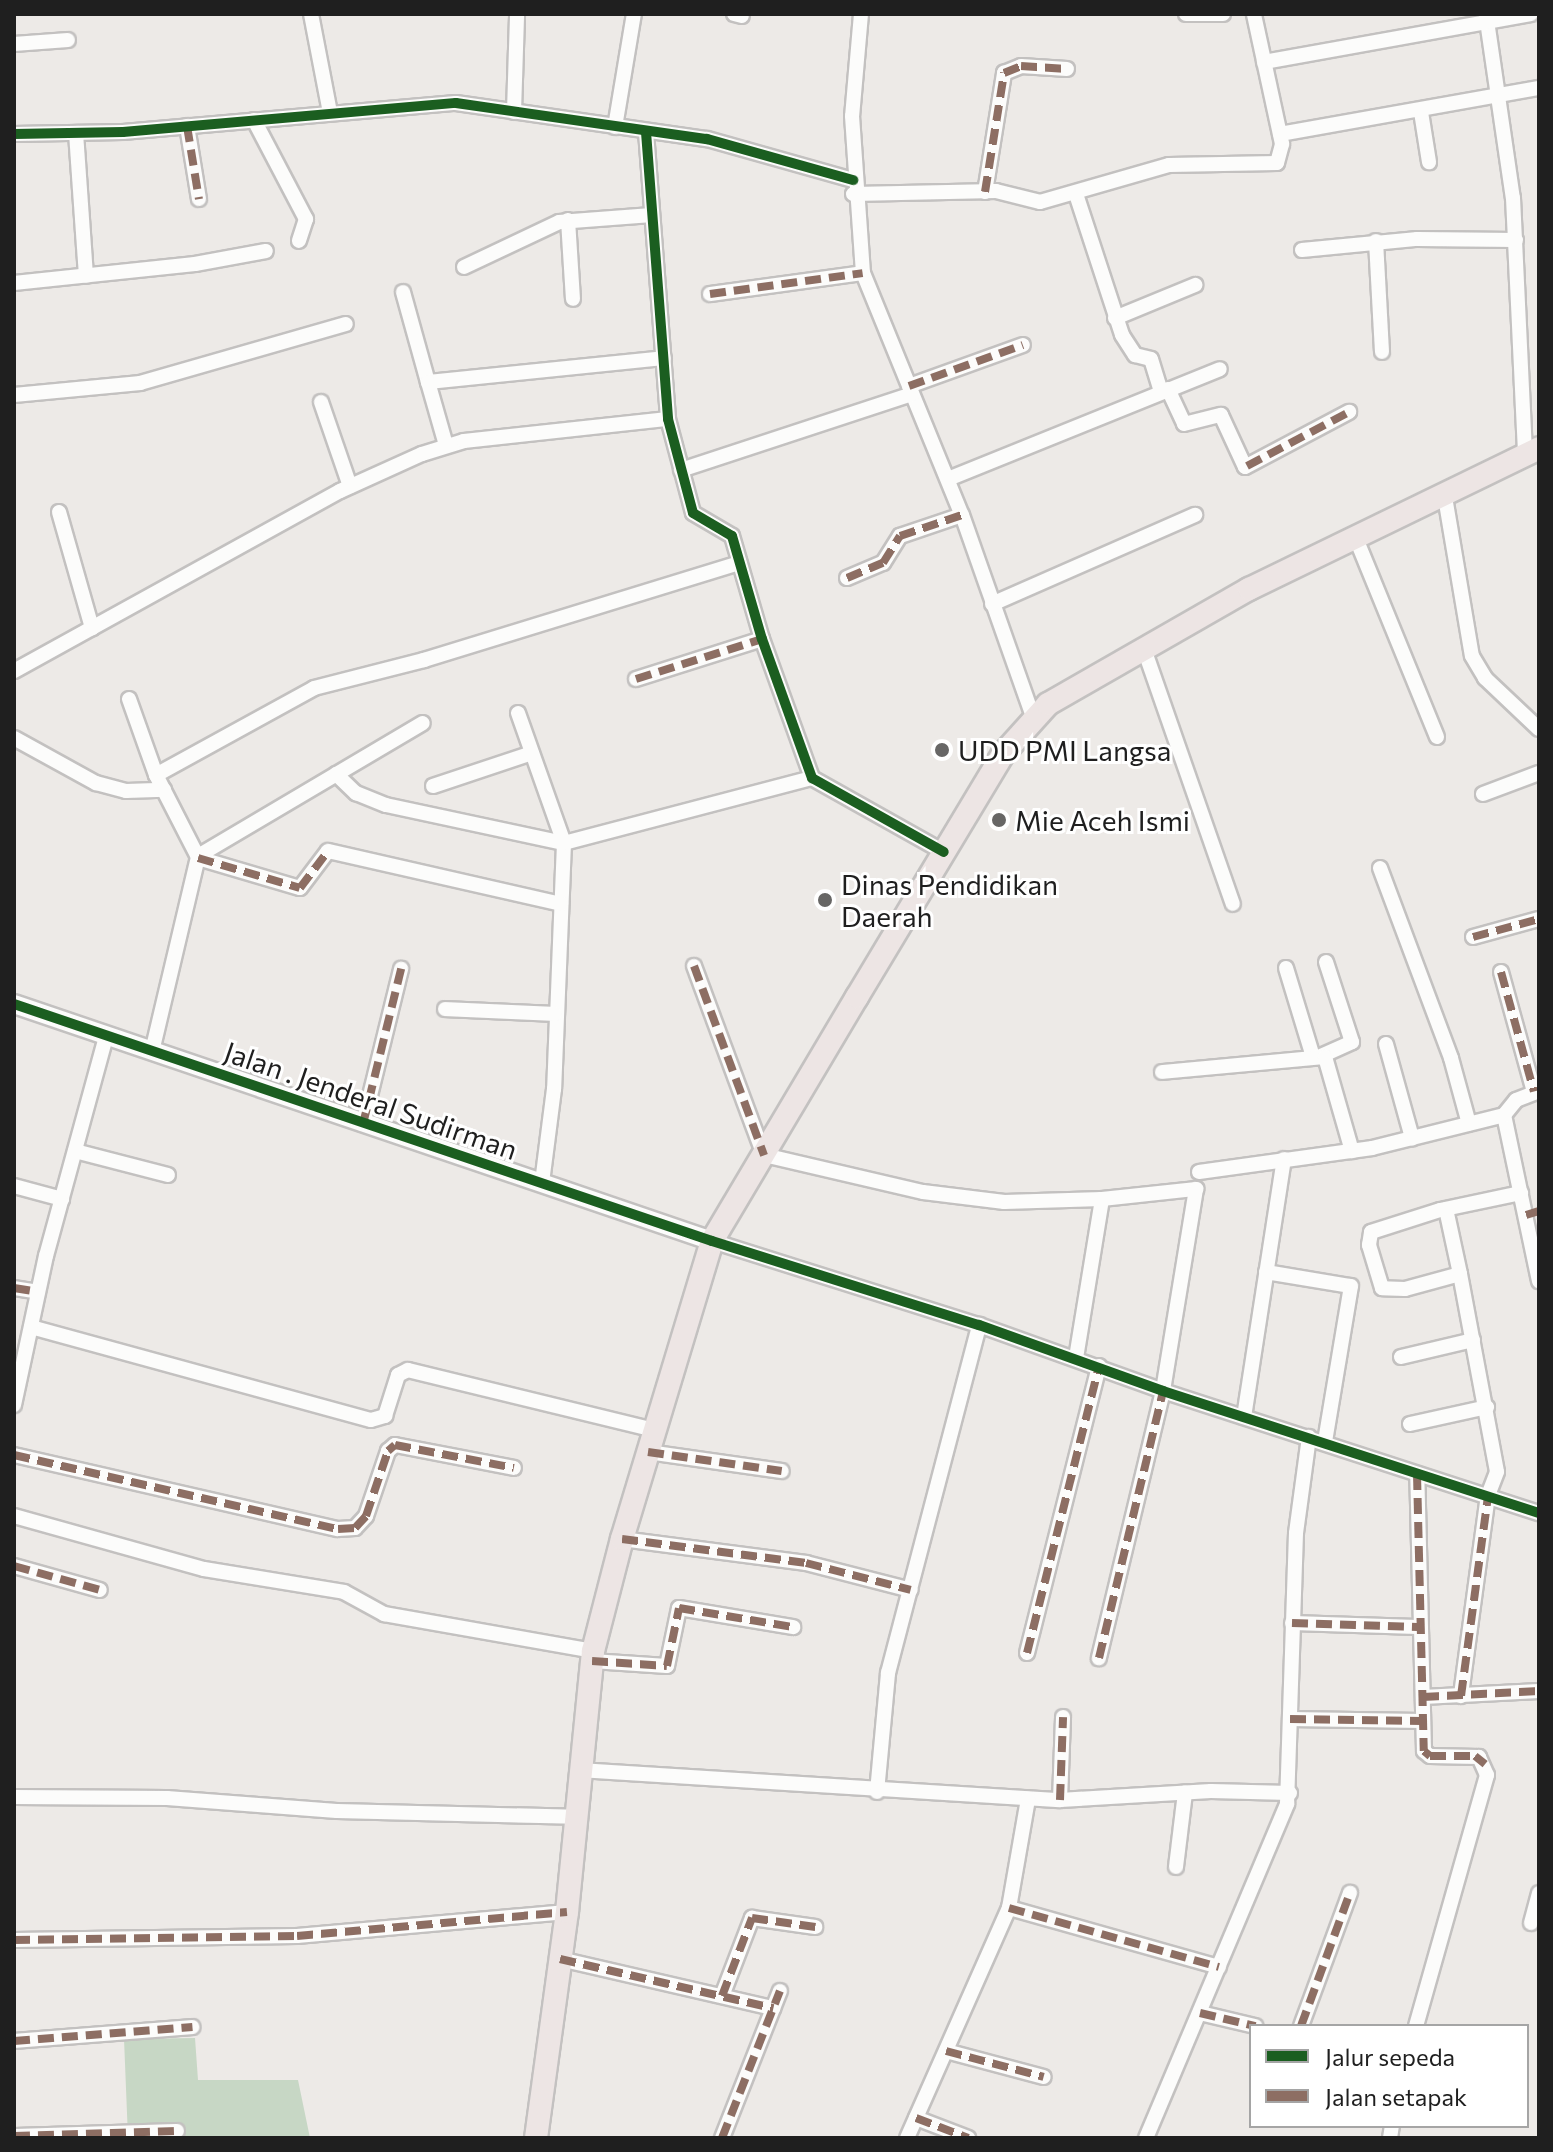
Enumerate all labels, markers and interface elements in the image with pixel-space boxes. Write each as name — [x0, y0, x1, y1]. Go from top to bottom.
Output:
place label: UDD PMI Langsa — [958, 733, 1171, 767]
marker: UDD PMI Langsa — [933, 741, 951, 759]
place label: Mie Aceh Ismi — [1015, 803, 1190, 837]
marker: Mie Aceh Ismi — [990, 811, 1008, 829]
place label: Dinas Pendidikan Daerah — [841, 867, 1058, 933]
marker: Dinas Pendidikan Daerah — [816, 891, 834, 909]
street label: Jalan . Jenderal Sudirman — [220, 1034, 522, 1166]
legend — [1249, 2024, 1529, 2128]
text: Jalur sepeda — [1325, 2042, 1455, 2071]
text: Jalan setapak — [1325, 2082, 1467, 2111]

